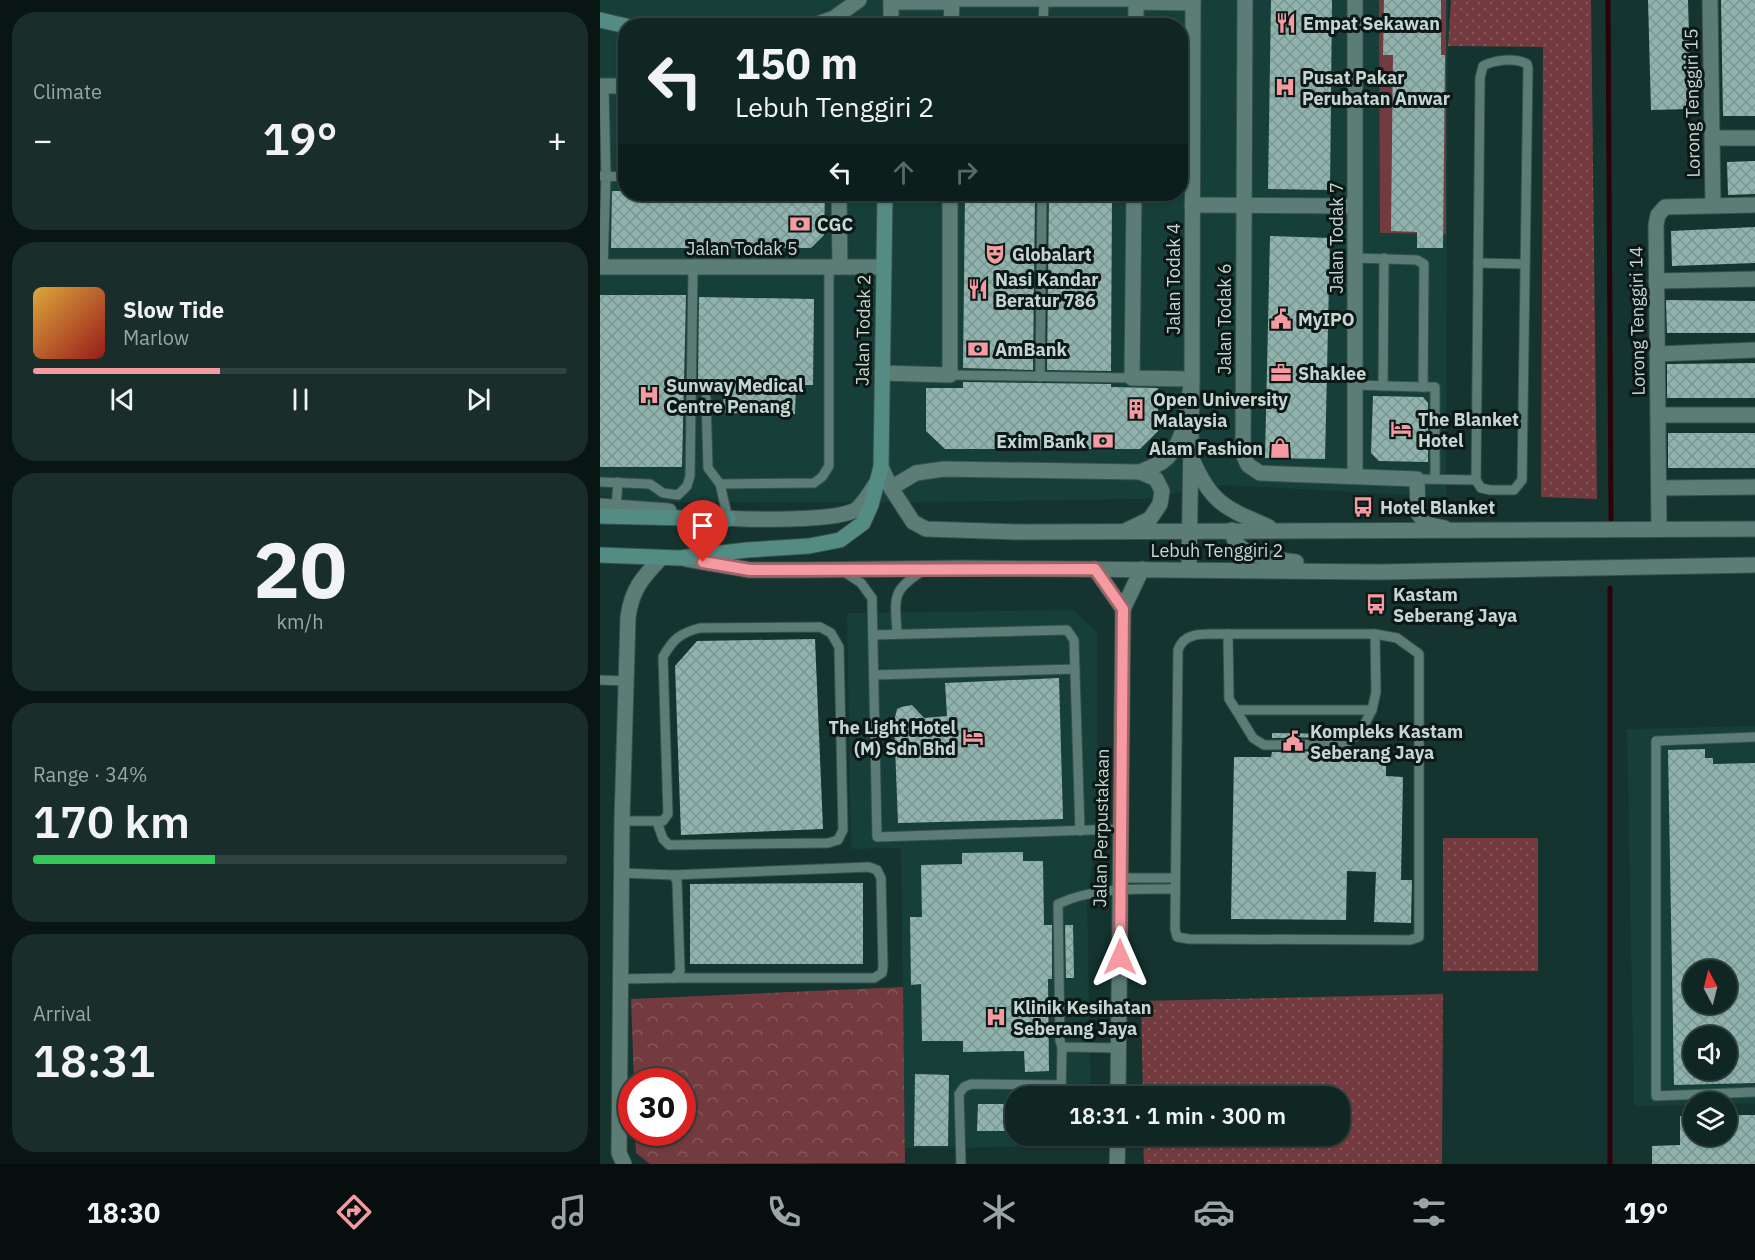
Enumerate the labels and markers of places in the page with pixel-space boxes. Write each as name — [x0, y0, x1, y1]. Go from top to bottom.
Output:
restaurant icon: Empat Sekawan — [1274, 11, 1298, 35]
place label: Empat Sekawan — [1303, 12, 1440, 35]
place label: Pusat Pakar Perubatan Anwar — [1302, 66, 1450, 110]
hospital icon: Pusat Pakar Perubatan Anwar — [1273, 75, 1297, 99]
bank icon: CGC — [788, 212, 812, 236]
place label: CGC — [817, 213, 853, 236]
theatre icon: Globalart — [983, 242, 1007, 266]
place label: Globalart — [1012, 243, 1092, 266]
place label: Nasi Kandar Beratur 786 — [995, 268, 1099, 312]
restaurant icon: Nasi Kandar Beratur 786 — [966, 277, 990, 301]
public building icon: MyIPO — [1269, 307, 1293, 331]
place label: MyIPO — [1298, 308, 1355, 331]
bank icon: AmBank — [966, 337, 990, 361]
place label: AmBank — [995, 338, 1067, 361]
office icon: Shaklee — [1269, 361, 1293, 385]
place label: Shaklee — [1298, 362, 1366, 385]
place label: Sunway Medical Centre Penang — [666, 374, 804, 418]
hospital icon: Sunway Medical Centre Penang — [637, 383, 661, 407]
place label: Open University Malaysia — [1153, 388, 1288, 432]
building icon: Open University Malaysia — [1124, 397, 1148, 421]
place label: The Blanket Hotel — [1418, 408, 1519, 452]
hotel icon: The Blanket Hotel — [1389, 417, 1413, 441]
bank icon: Exim Bank — [1091, 429, 1115, 453]
place label: Exim Bank — [996, 430, 1087, 453]
shop icon: Alam Fashion — [1268, 436, 1292, 460]
place label: Alam Fashion — [1149, 437, 1263, 460]
bus stop icon: Hotel Blanket — [1351, 495, 1375, 519]
place label: Hotel Blanket — [1380, 496, 1495, 519]
pin — [677, 500, 728, 562]
place label: Kastam Seberang Jaya — [1393, 583, 1517, 627]
bus stop icon: Kastam Seberang Jaya — [1364, 592, 1388, 616]
place label: The Light Hotel (M) Sdn Bhd — [828, 716, 957, 760]
place label: Kompleks Kastam Seberang Jaya — [1310, 720, 1463, 764]
hotel icon: The Light Hotel (M) Sdn Bhd — [961, 725, 985, 749]
public building icon: Kompleks Kastam Seberang Jaya — [1281, 729, 1305, 753]
place label: Klinik Kesihatan Seberang Jaya — [1013, 996, 1152, 1040]
hospital icon: Klinik Kesihatan Seberang Jaya — [984, 1005, 1008, 1029]

